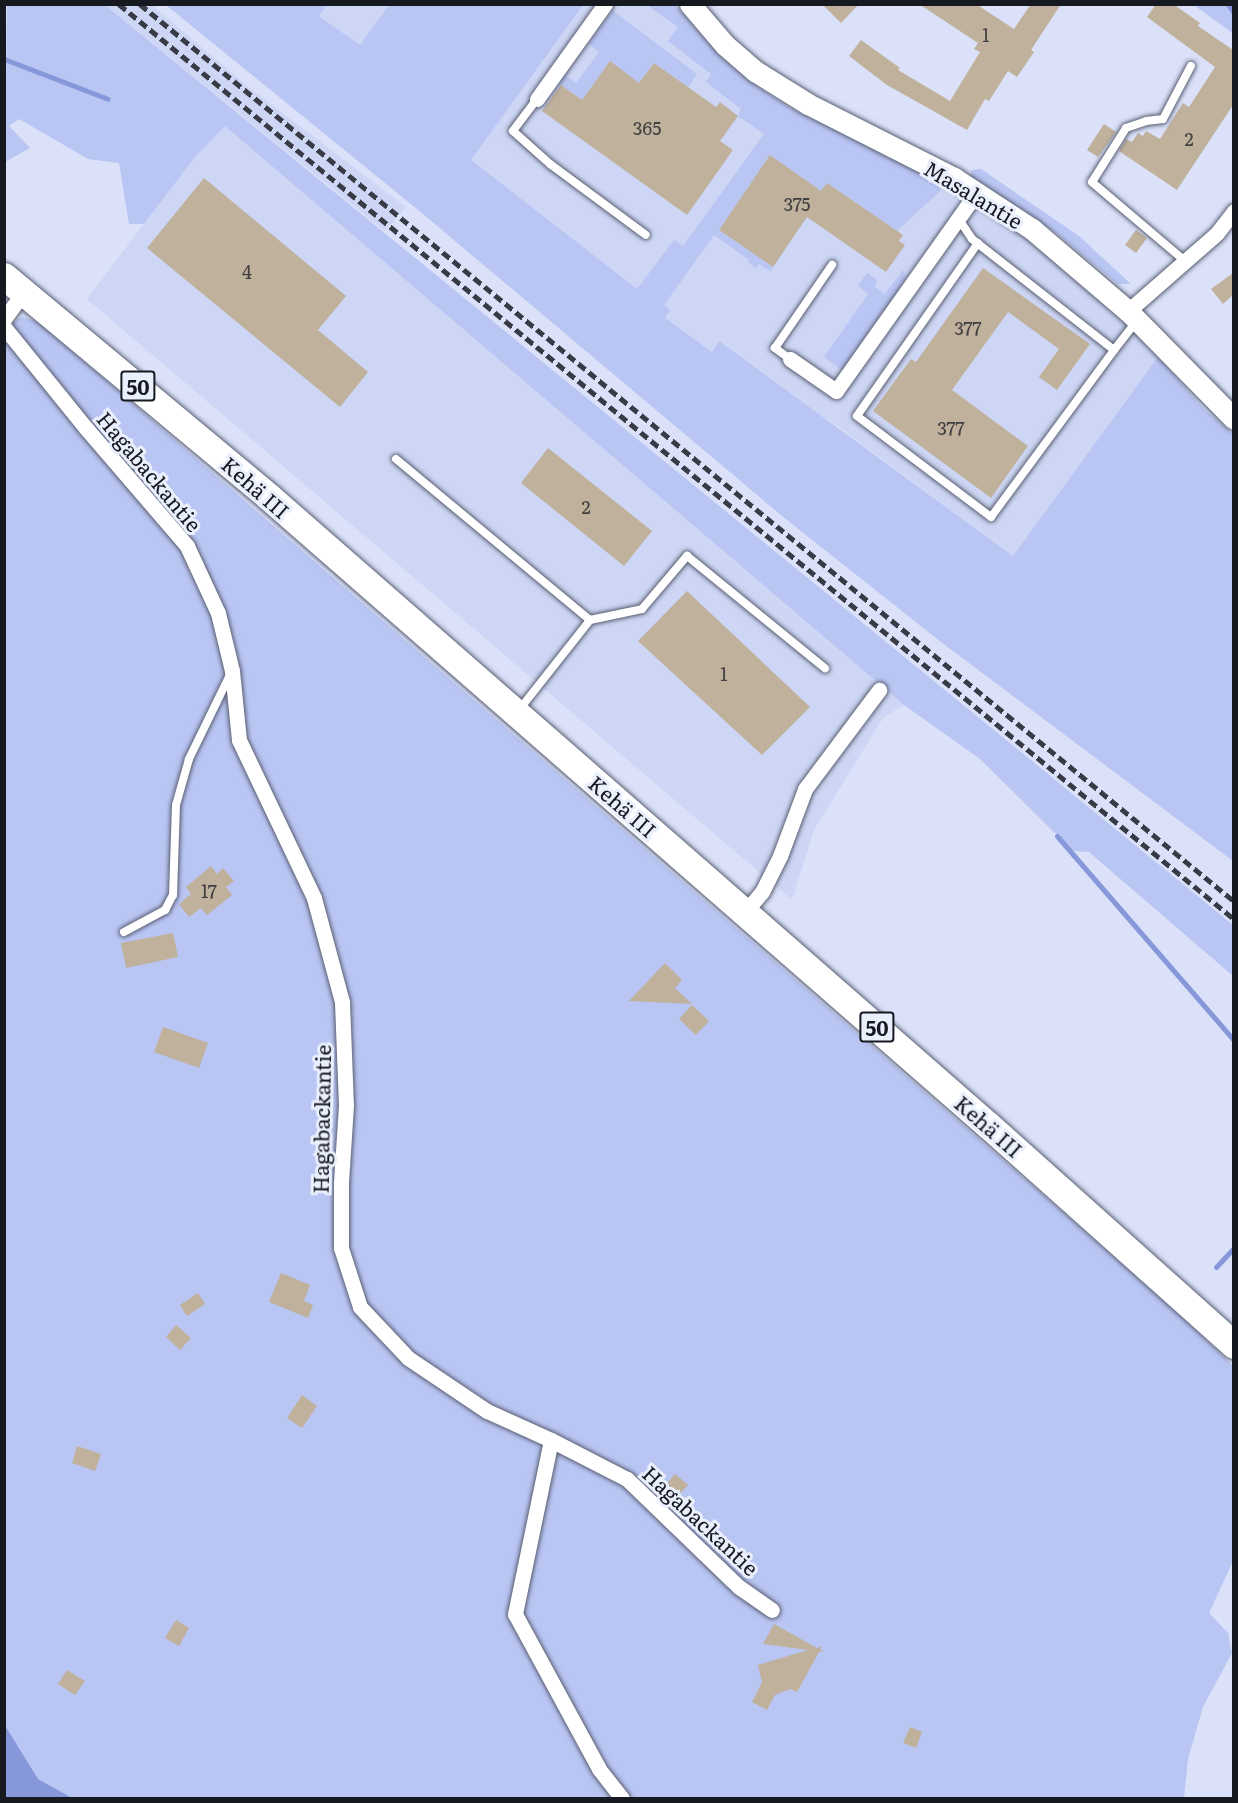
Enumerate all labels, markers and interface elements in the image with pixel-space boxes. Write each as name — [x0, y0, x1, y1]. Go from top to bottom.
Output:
house number: 1 — [982, 24, 990, 46]
house number: 365 — [633, 117, 661, 139]
house number: 2 — [1184, 128, 1194, 150]
street label: Masalantie — [920, 155, 1028, 233]
house number: 375 — [783, 193, 811, 215]
house number: 4 — [242, 261, 252, 283]
house number: 377 — [954, 317, 982, 339]
road number: 50 — [120, 369, 156, 403]
street label: Hagabackantie — [92, 406, 208, 536]
house number: 377 — [937, 417, 965, 439]
street label: Kehä III — [217, 451, 295, 523]
house number: 2 — [581, 496, 591, 518]
house number: 1 — [720, 663, 728, 685]
street label: Kehä III — [584, 770, 662, 842]
house number: 17 — [201, 880, 217, 902]
road number: 50 — [859, 1010, 895, 1044]
street label: Hagabackantie — [307, 1044, 335, 1194]
street label: Kehä III — [950, 1090, 1028, 1162]
street label: Hagabackantie — [638, 1460, 764, 1580]

